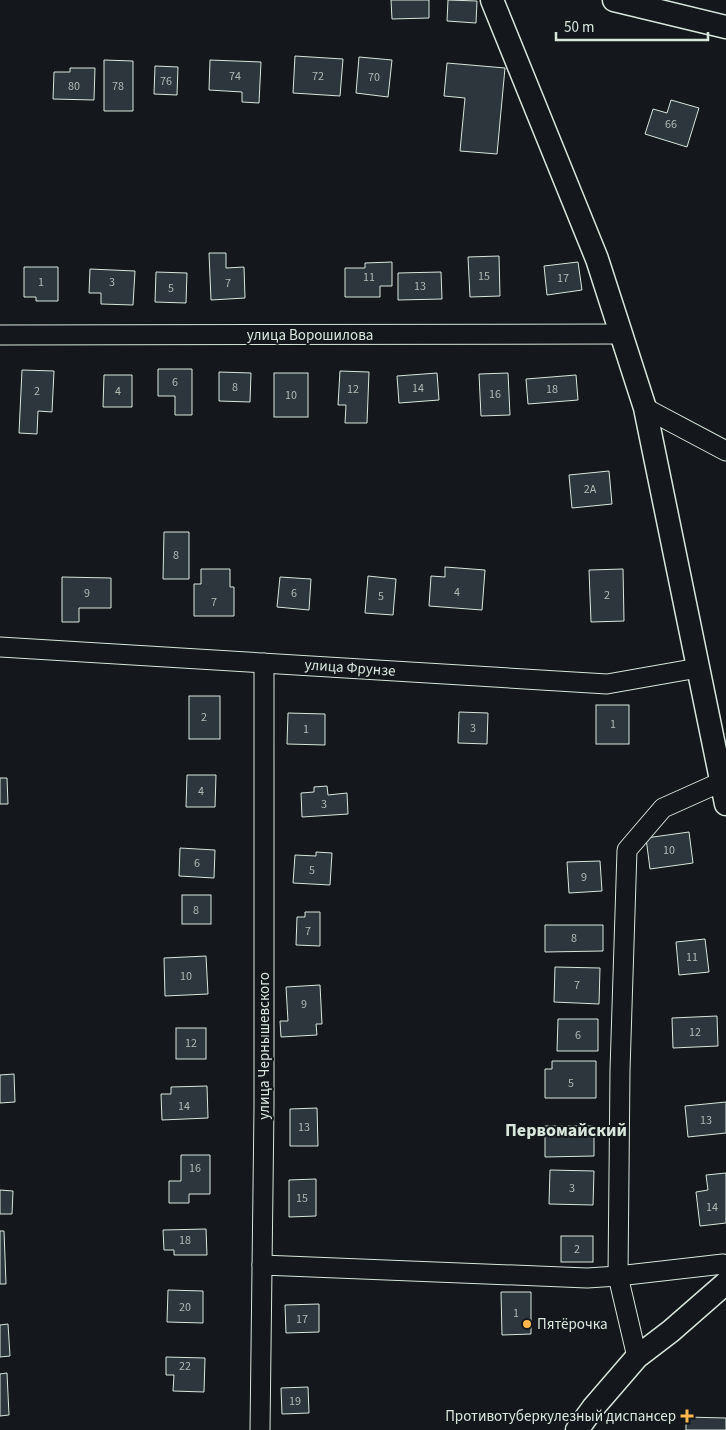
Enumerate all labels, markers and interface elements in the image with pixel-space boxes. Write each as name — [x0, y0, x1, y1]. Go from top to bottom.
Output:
scale bar — [556, 10, 708, 42]
text: 50 m — [564, 17, 594, 38]
house number: 74 — [229, 68, 241, 85]
house number: 72 — [312, 68, 324, 85]
house number: 70 — [368, 69, 380, 86]
house number: 76 — [160, 73, 172, 90]
house number: 80 — [68, 78, 80, 95]
house number: 78 — [112, 78, 124, 95]
house number: 66 — [665, 116, 677, 133]
house number: 15 — [478, 268, 490, 285]
house number: 11 — [363, 269, 375, 286]
house number: 17 — [557, 270, 569, 287]
house number: 1 — [38, 274, 44, 291]
house number: 3 — [109, 274, 115, 291]
house number: 7 — [225, 275, 231, 292]
house number: 13 — [414, 278, 426, 295]
house number: 5 — [168, 280, 174, 297]
street label: улица Ворошилова — [247, 325, 373, 346]
house number: 6 — [172, 374, 178, 391]
house number: 8 — [232, 379, 238, 396]
house number: 14 — [412, 380, 424, 397]
house number: 12 — [347, 381, 359, 398]
house number: 18 — [546, 381, 558, 398]
house number: 2 — [34, 383, 40, 400]
house number: 4 — [115, 383, 121, 400]
house number: 16 — [489, 386, 501, 403]
house number: 10 — [285, 387, 297, 404]
house number: 2А — [584, 481, 597, 498]
house number: 8 — [173, 547, 179, 564]
house number: 4 — [454, 584, 460, 601]
house number: 9 — [84, 585, 90, 602]
house number: 6 — [291, 585, 297, 602]
house number: 2 — [604, 587, 610, 604]
house number: 5 — [378, 588, 384, 605]
house number: 7 — [211, 594, 217, 611]
street label: улица Фрунзе — [304, 654, 396, 682]
house number: 2 — [201, 709, 207, 726]
house number: 1 — [610, 716, 616, 733]
house number: 3 — [470, 720, 476, 737]
house number: 1 — [303, 721, 309, 738]
house number: 4 — [198, 783, 204, 800]
house number: 3 — [321, 796, 327, 813]
house number: 10 — [663, 842, 675, 859]
house number: 6 — [194, 855, 200, 872]
house number: 5 — [309, 862, 315, 879]
house number: 9 — [581, 869, 587, 886]
house number: 8 — [193, 902, 199, 919]
house number: 7 — [305, 923, 311, 940]
house number: 8 — [571, 930, 577, 947]
house number: 11 — [686, 949, 698, 966]
house number: 10 — [180, 968, 192, 985]
street label: улица Чернышевского — [254, 972, 275, 1120]
house number: 7 — [574, 977, 580, 994]
house number: 9 — [301, 996, 307, 1013]
house number: 12 — [689, 1024, 701, 1041]
house number: 6 — [575, 1027, 581, 1044]
house number: 12 — [185, 1035, 197, 1052]
house number: 5 — [568, 1075, 574, 1092]
house number: 14 — [178, 1098, 190, 1115]
house number: 13 — [700, 1112, 712, 1129]
district label: Первомайский — [505, 1118, 627, 1143]
house number: 13 — [298, 1119, 310, 1136]
house number: 16 — [189, 1160, 201, 1177]
house number: 3 — [569, 1180, 575, 1197]
house number: 15 — [296, 1190, 308, 1207]
house number: 14 — [706, 1199, 718, 1216]
house number: 18 — [179, 1232, 191, 1249]
house number: 2 — [574, 1241, 580, 1258]
house number: 20 — [179, 1299, 191, 1316]
house number: 1 — [513, 1305, 519, 1322]
house number: 17 — [296, 1311, 308, 1328]
place label: Пятёрочка — [537, 1314, 608, 1335]
marker: Пятёрочка — [521, 1318, 533, 1330]
house number: 22 — [179, 1358, 191, 1375]
house number: 19 — [289, 1393, 301, 1410]
place label: Противотуберкулезный диспансер — [445, 1406, 676, 1427]
marker: Противотуберкулезный диспансер — [680, 1409, 694, 1423]

